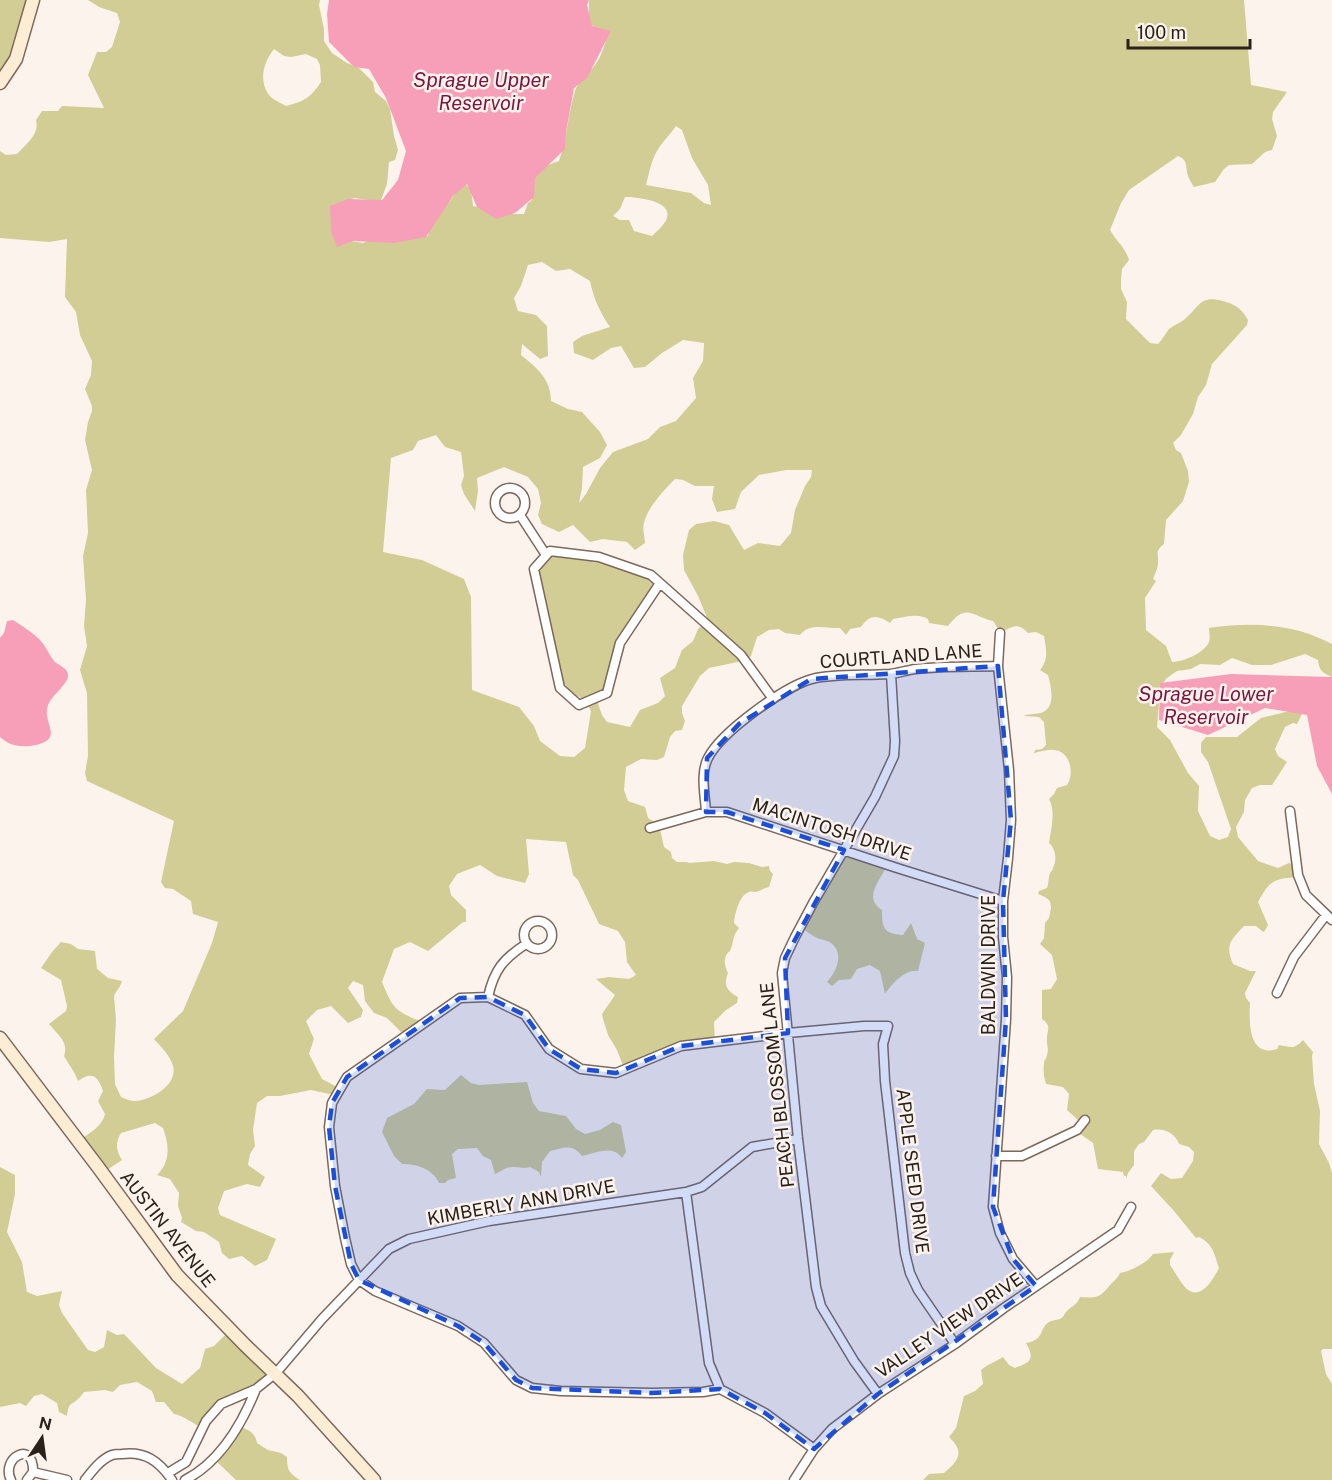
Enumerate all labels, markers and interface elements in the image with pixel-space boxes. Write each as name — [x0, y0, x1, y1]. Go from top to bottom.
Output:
scale bar — [1128, 12, 1250, 50]
text: 100 m — [1137, 22, 1186, 43]
water label: Sprague Upper Reservoir — [413, 68, 549, 115]
street label: COURTLAND LANE — [819, 640, 983, 672]
water label: Sprague Lower Reservoir — [1138, 682, 1274, 729]
street label: MACINTOSH DRIVE — [750, 793, 914, 865]
street label: BALDWIN DRIVE — [978, 895, 999, 1035]
street label: PEACH BLOSSOM LANE — [756, 981, 798, 1189]
street label: APPLE SEED DRIVE — [892, 1087, 934, 1255]
street label: AUSTIN AVENUE — [116, 1167, 220, 1291]
street label: KIMBERLY ANN DRIVE — [426, 1175, 616, 1229]
street label: VALLEY VIEW DRIVE — [871, 1268, 1027, 1382]
north arrow — [12, 1408, 72, 1468]
text: N — [37, 1413, 53, 1435]

